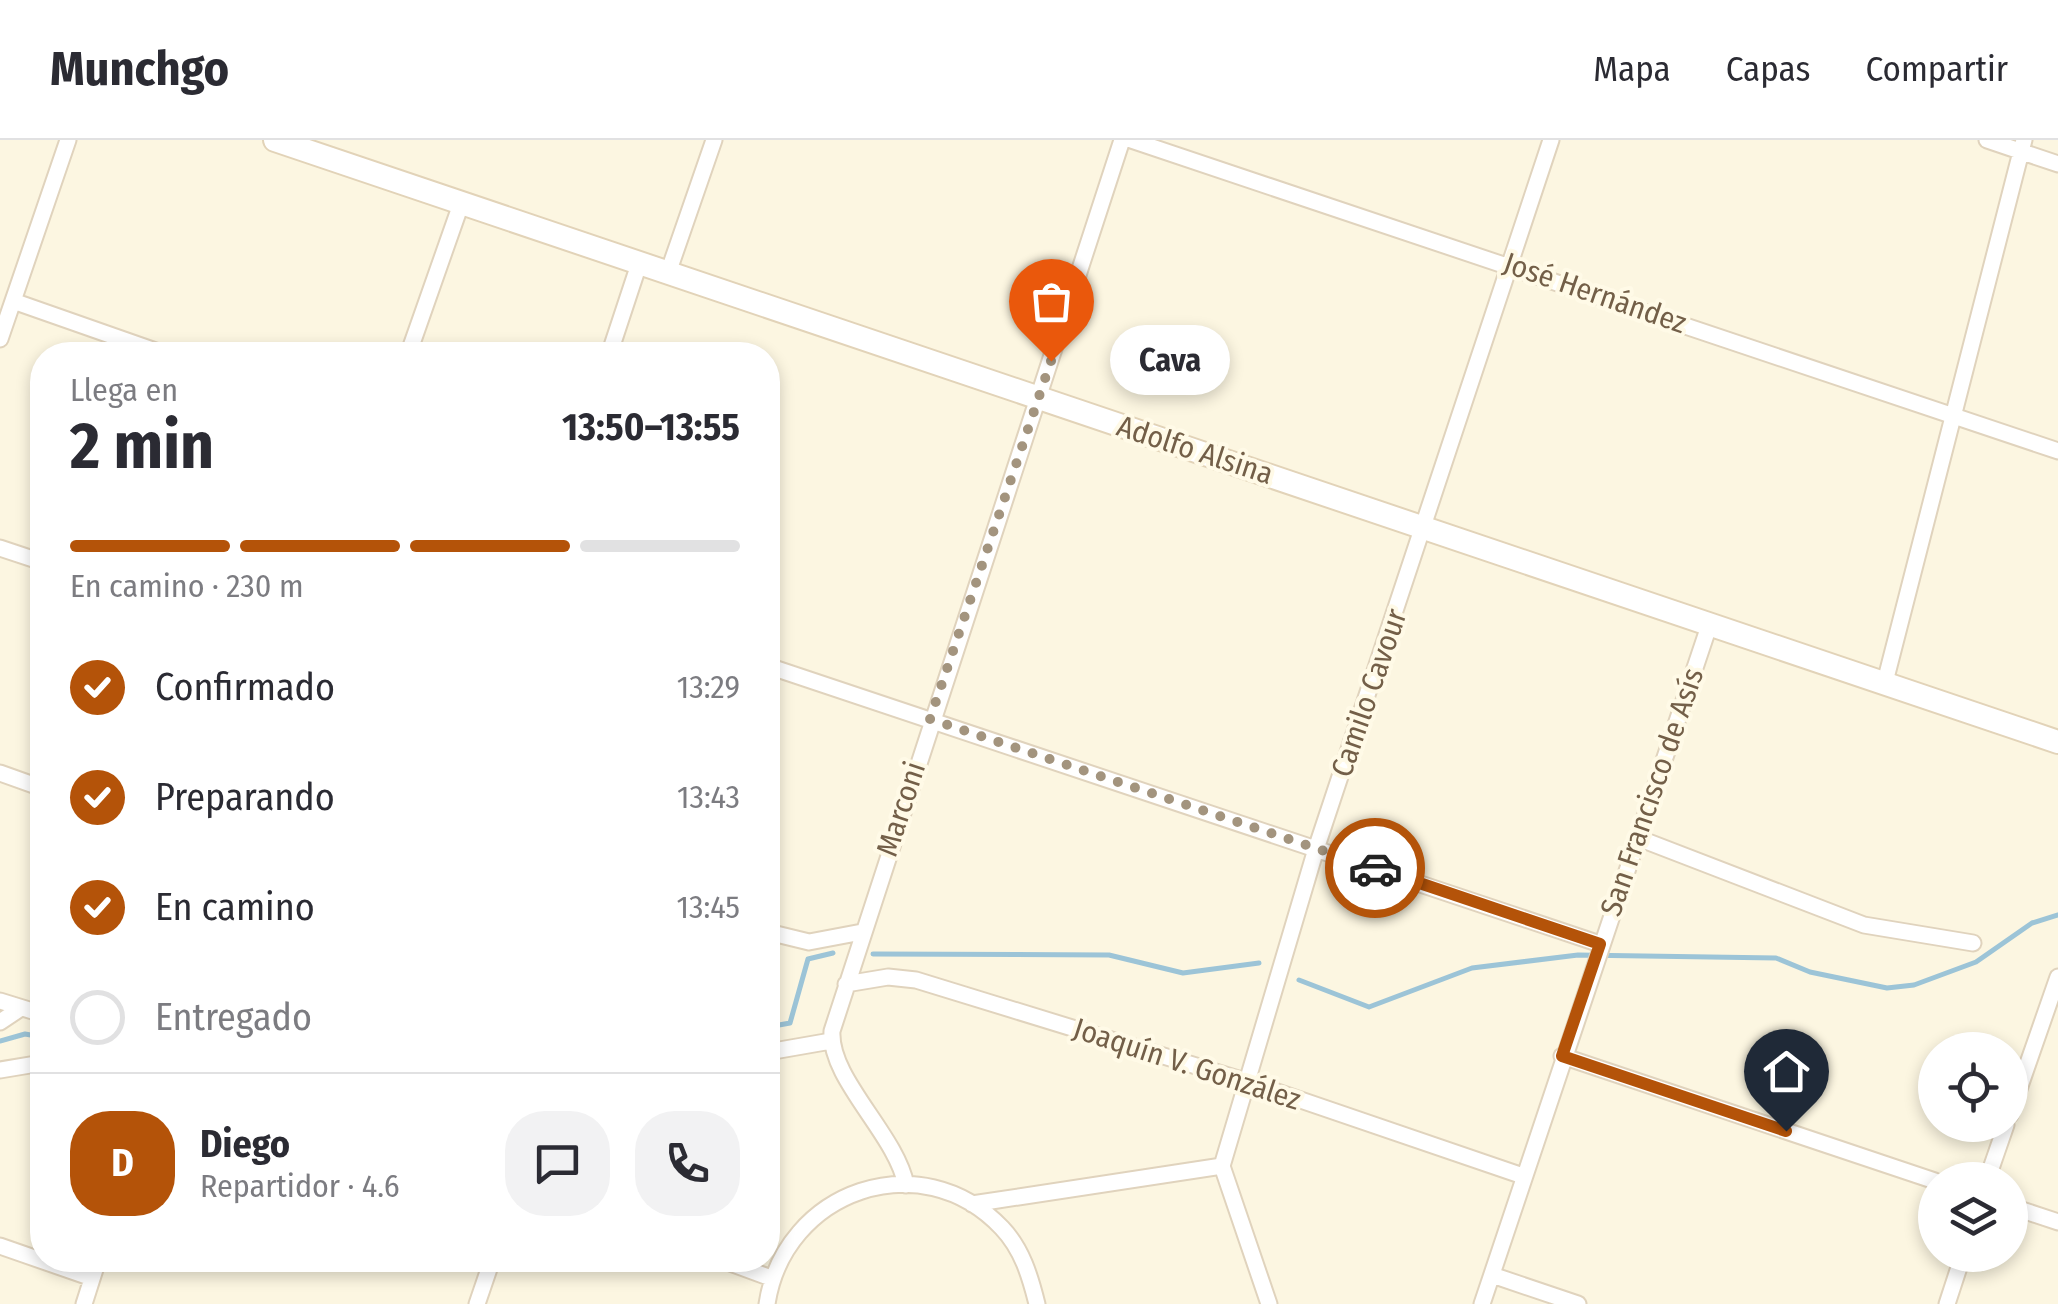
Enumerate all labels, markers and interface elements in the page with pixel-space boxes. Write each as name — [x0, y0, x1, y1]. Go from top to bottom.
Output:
text: Munchgo — [50, 40, 229, 98]
text: Mapa — [1593, 48, 1671, 90]
text: Capas — [1726, 48, 1810, 90]
text: Compartir — [1865, 48, 2008, 90]
street label: José Hernández — [1499, 245, 1691, 341]
pin — [1009, 259, 1094, 362]
icon: bag — [1024, 274, 1079, 329]
callout: Cava — [1111, 326, 1231, 396]
text: Cava — [1139, 341, 1201, 379]
text: Llega en — [70, 371, 178, 409]
text: 13:50–13:55 — [562, 404, 740, 450]
text: 2 min — [70, 407, 214, 485]
street label: Adolfo Alsina — [1112, 408, 1278, 492]
text: En camino · 230 m — [70, 567, 304, 605]
street label: Camilo Cavour — [1323, 604, 1415, 782]
icon: check — [70, 660, 125, 715]
street label: San Francisco de Asís — [1593, 663, 1711, 921]
text: Confirmado — [155, 664, 335, 710]
text: 13:29 — [677, 668, 740, 706]
street label: Marconi — [869, 757, 933, 861]
icon: check — [70, 770, 125, 825]
text: Preparando — [155, 774, 335, 820]
text: 13:43 — [677, 778, 740, 816]
courier — [1325, 818, 1425, 918]
icon: car — [1348, 841, 1403, 896]
icon: check — [70, 880, 125, 935]
text: En camino — [155, 884, 315, 930]
text: 13:45 — [677, 888, 740, 926]
text: Entregado — [155, 994, 312, 1040]
street label: Joaquín V. González — [1069, 1010, 1305, 1118]
pin — [1744, 1029, 1829, 1132]
map controls — [1918, 1032, 2028, 1272]
button: locate — [1918, 1032, 2028, 1142]
icon: home — [1759, 1044, 1814, 1099]
button: chat — [505, 1111, 610, 1216]
button: phone — [635, 1111, 740, 1216]
text: Diego — [200, 1121, 290, 1167]
text: D — [111, 1140, 134, 1186]
button: layers — [1918, 1162, 2028, 1272]
text: Repartidor · 4.6 — [200, 1167, 400, 1205]

